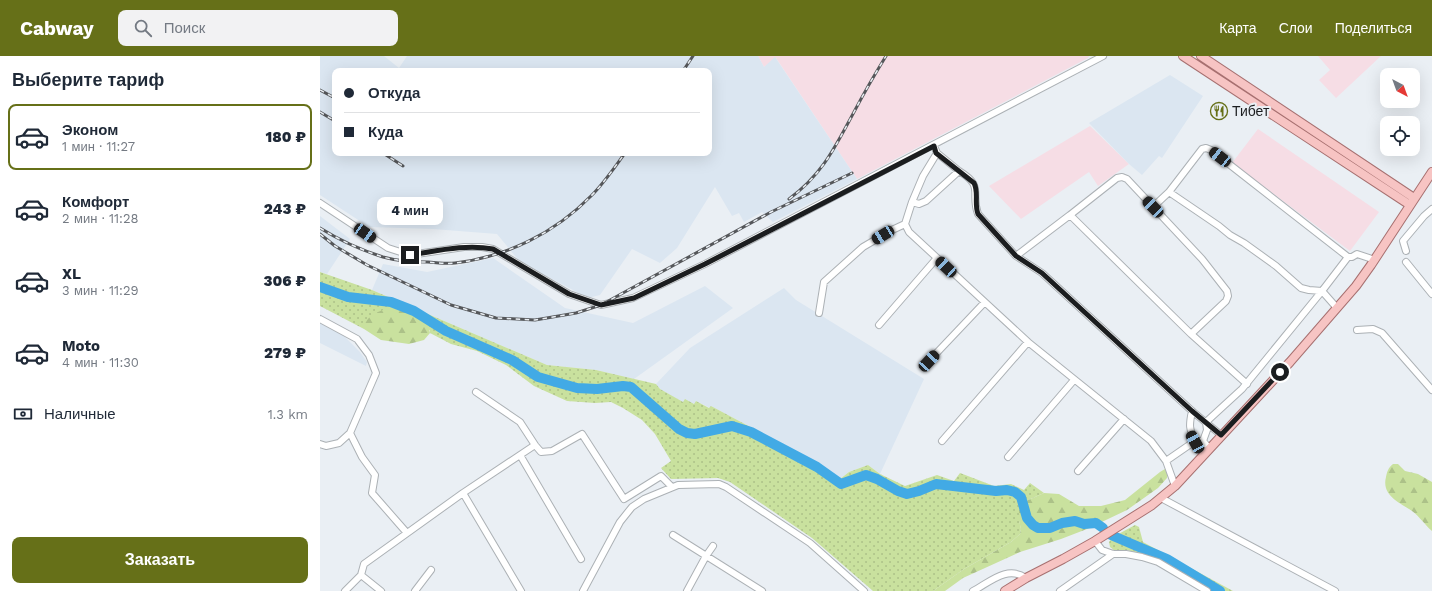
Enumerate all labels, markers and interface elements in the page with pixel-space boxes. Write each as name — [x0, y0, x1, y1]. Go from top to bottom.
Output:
search box — [118, 10, 398, 46]
text: Cabway — [20, 17, 94, 40]
icon: search — [132, 17, 154, 39]
text: Поиск — [164, 19, 205, 37]
text: Карта — [1219, 20, 1257, 36]
text: Слои — [1279, 20, 1313, 36]
text: Поделиться — [1335, 20, 1412, 36]
north arrow — [1380, 68, 1420, 108]
map controls — [1380, 68, 1420, 156]
text: Выберите тариф — [12, 69, 164, 90]
text: Откуда — [368, 84, 420, 102]
restaurant icon: Тибет — [1209, 101, 1229, 121]
place label: Тибет — [1232, 103, 1270, 119]
button: locate — [1380, 116, 1420, 156]
icon: car — [14, 119, 50, 155]
text: Эконом — [62, 121, 118, 139]
text: Куда — [368, 123, 403, 141]
text: 180 ₽ — [266, 128, 306, 146]
text: 1 мин · 11:27 — [62, 139, 135, 154]
car — [1207, 145, 1233, 169]
icon: car — [14, 191, 50, 227]
text: Комфорт — [62, 193, 129, 211]
car — [1140, 194, 1166, 220]
callout: 4 мин — [377, 197, 443, 225]
text: 243 ₽ — [264, 200, 306, 218]
text: 4 мин — [391, 203, 429, 218]
text: 2 мин · 11:28 — [62, 211, 139, 226]
car — [352, 221, 378, 245]
car — [870, 224, 896, 246]
route end — [401, 246, 419, 264]
car — [933, 254, 959, 280]
icon: car — [14, 263, 50, 299]
text: XL — [62, 265, 81, 283]
text: 306 ₽ — [263, 272, 306, 290]
text: 3 мин · 11:29 — [62, 283, 139, 298]
icon: car — [14, 335, 50, 371]
text: Moto — [62, 337, 100, 355]
text: 279 ₽ — [264, 344, 306, 362]
car — [916, 348, 942, 374]
text: 4 мин · 11:30 — [62, 355, 139, 370]
route start — [1271, 363, 1289, 381]
icon: cash — [12, 403, 34, 425]
text: Наличные — [44, 405, 116, 423]
text: 1.3 km — [268, 407, 308, 422]
car — [1184, 429, 1206, 455]
button: Заказать — [12, 537, 308, 583]

